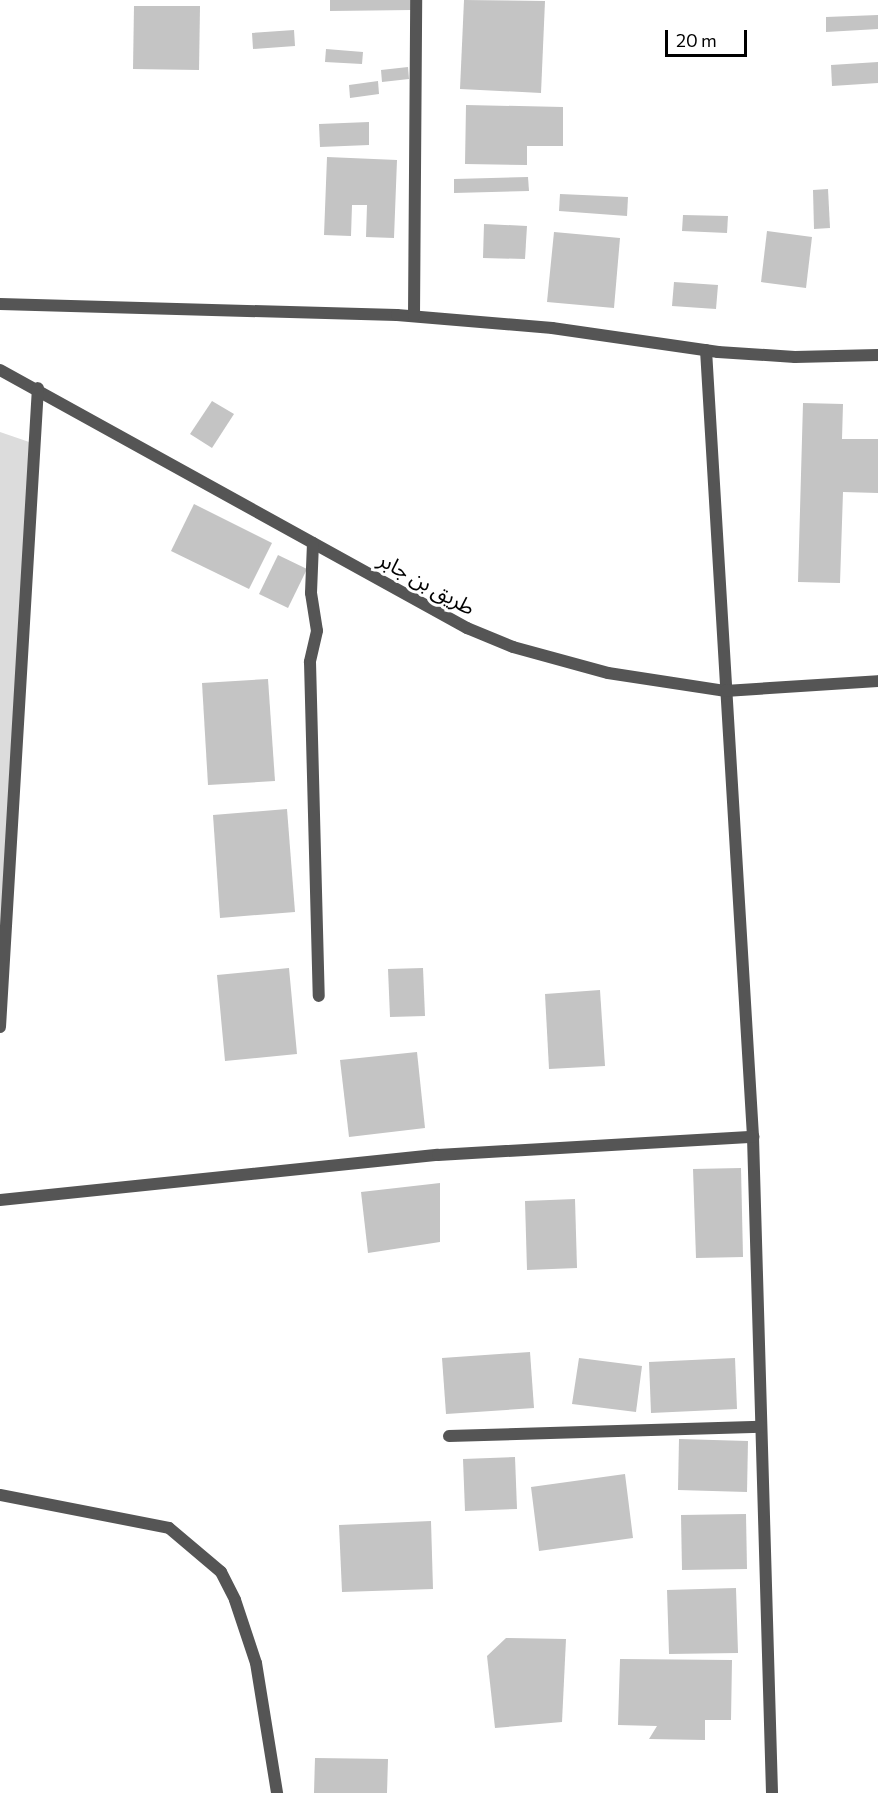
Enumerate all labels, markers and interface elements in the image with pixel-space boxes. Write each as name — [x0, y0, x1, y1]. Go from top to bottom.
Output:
scale bar — [668, 18, 750, 56]
text: 20 m — [676, 29, 717, 51]
street label: طريق بن جابر — [374, 546, 480, 620]

